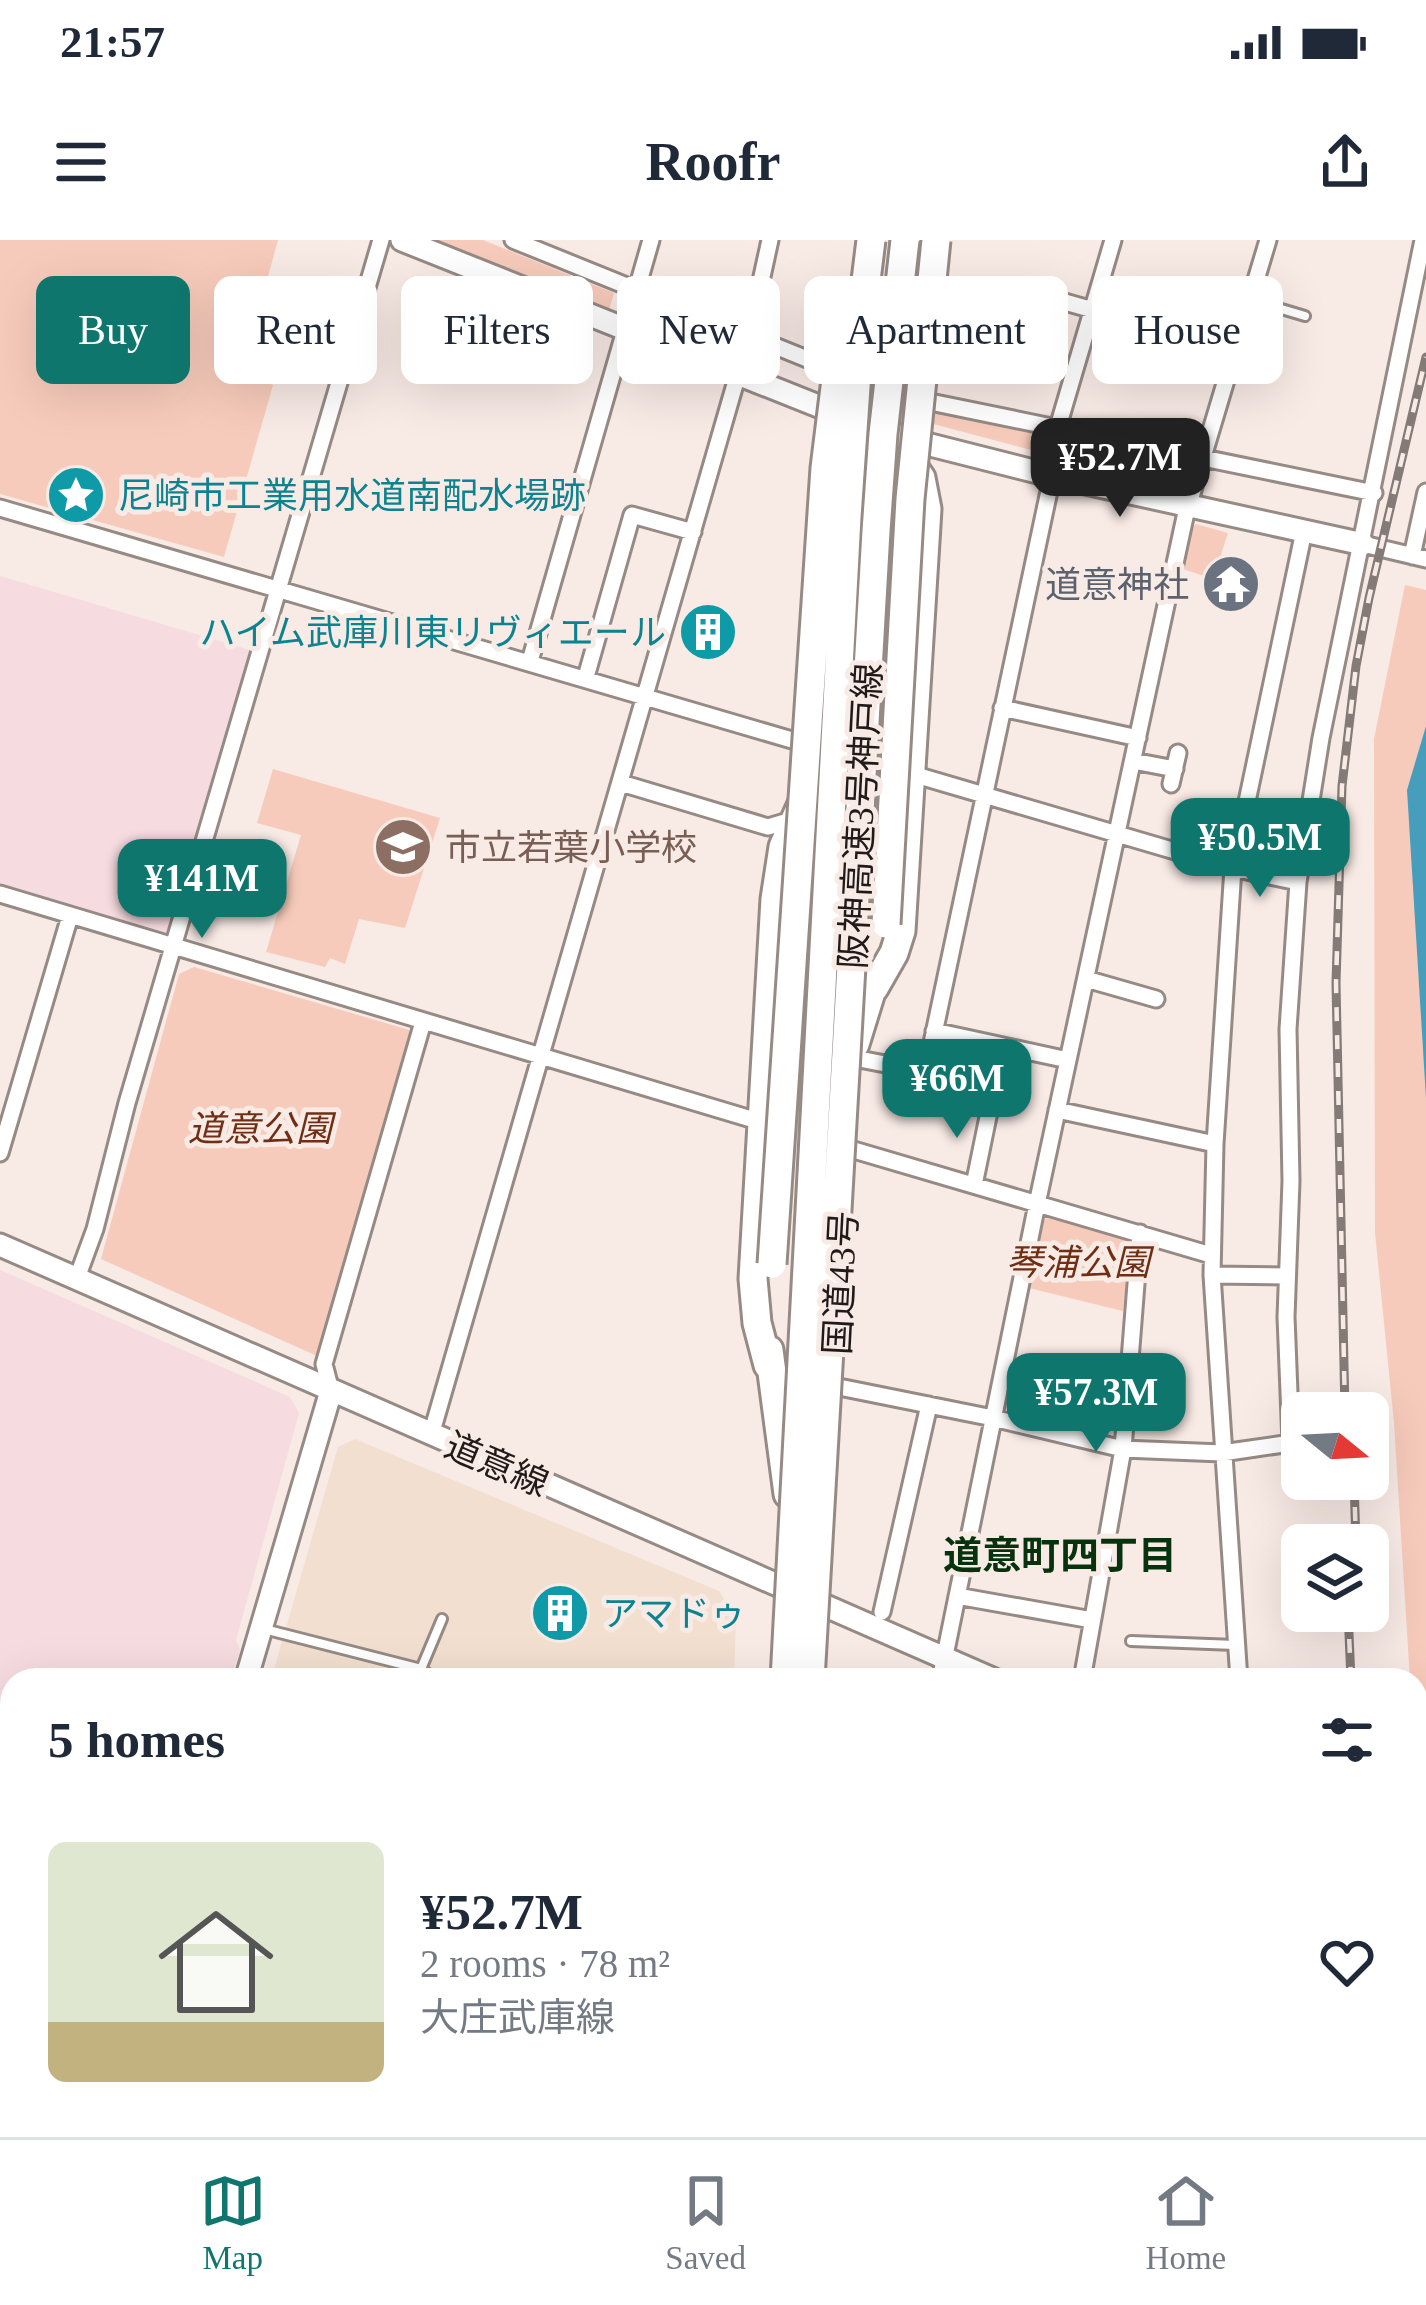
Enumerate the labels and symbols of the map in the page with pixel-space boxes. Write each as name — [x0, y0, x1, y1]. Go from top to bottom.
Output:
pin: ¥52.7M — [1022, 418, 1218, 520]
place icon: 尼崎市工業用水道南配水場跡 — [45, 464, 107, 526]
place label: 尼崎市工業用水道南配水場跡 — [118, 476, 586, 516]
temple icon: 道意神社 — [1200, 553, 1262, 615]
place label: 道意神社 — [1045, 565, 1189, 605]
building icon: ハイム武庫川東リヴィエール — [677, 601, 739, 663]
place label: ハイム武庫川東リヴィエール — [199, 613, 666, 653]
street label: 阪神高速3号神戸線 — [833, 662, 889, 970]
pin: ¥50.5M — [1162, 798, 1358, 900]
school or university icon: 市立若葉小学校 — [372, 816, 434, 878]
place label: 市立若葉小学校 — [445, 828, 697, 868]
pin: ¥141M — [118, 839, 286, 941]
pin: ¥66M — [886, 1039, 1028, 1141]
park label: 道意公園 — [188, 1109, 337, 1149]
street label: 国道43号 — [817, 1210, 865, 1356]
park label: 琴浦公園 — [1006, 1243, 1155, 1283]
pin: ¥57.3M — [998, 1353, 1194, 1455]
north arrow — [1281, 1392, 1389, 1500]
street label: 道意線 — [439, 1425, 554, 1504]
district label: 道意町四丁目 — [943, 1534, 1177, 1577]
building icon: アマドゥ — [529, 1582, 591, 1644]
place label: アマドゥ — [602, 1594, 746, 1634]

